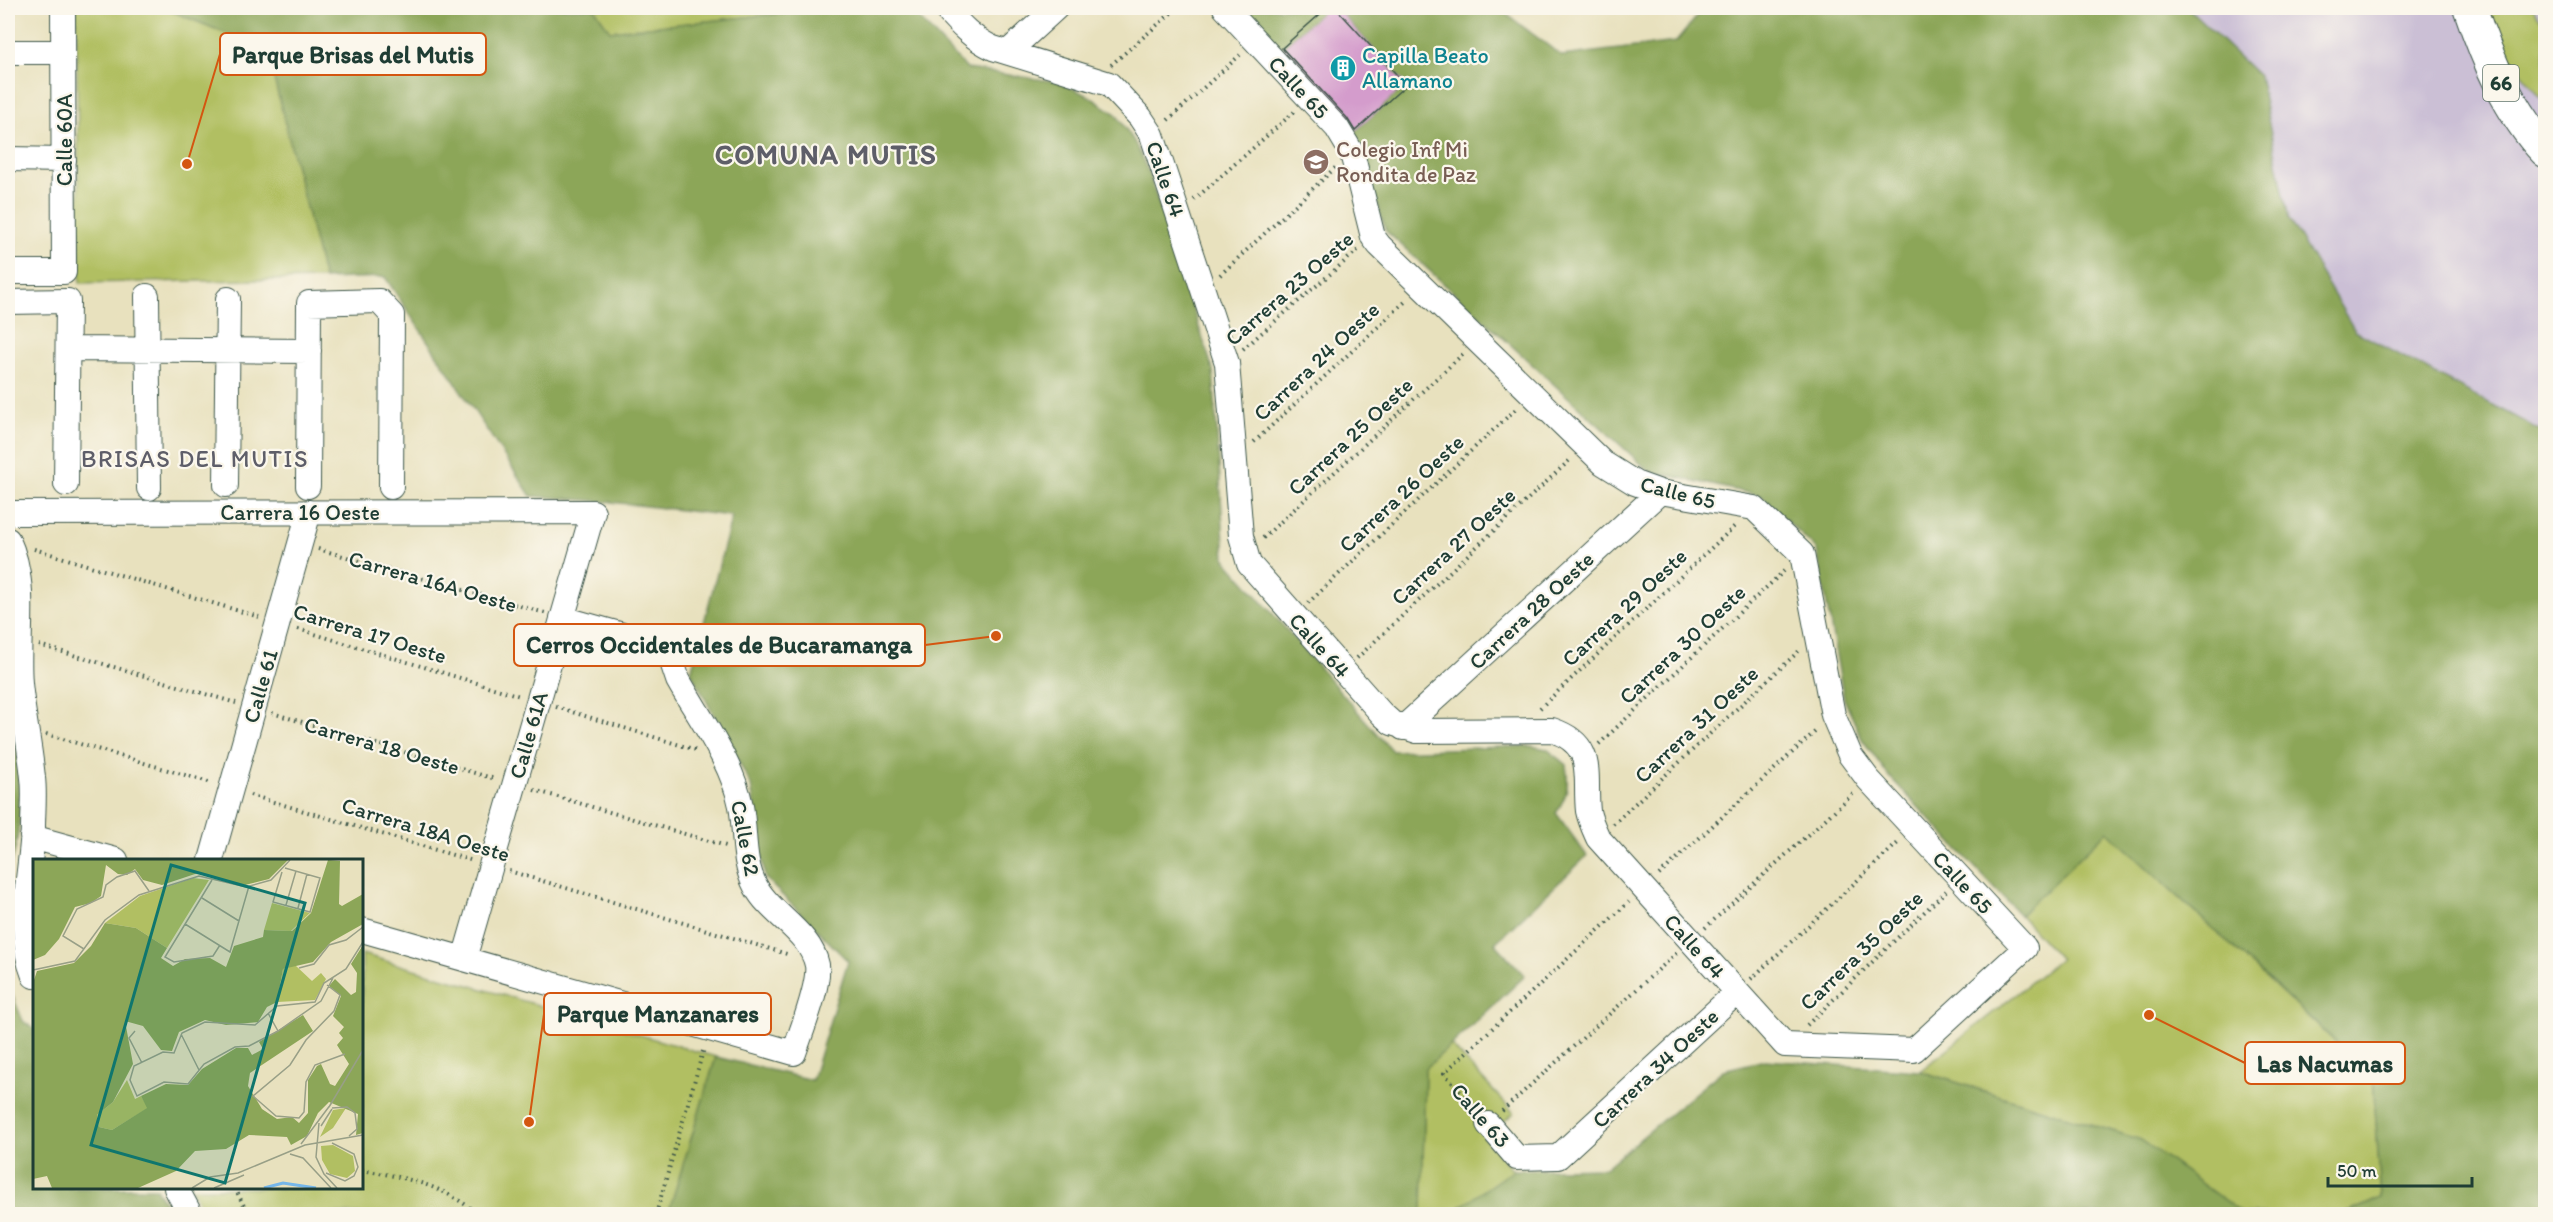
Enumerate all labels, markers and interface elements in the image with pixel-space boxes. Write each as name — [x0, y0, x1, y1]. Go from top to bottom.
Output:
callout: Parque Brisas del Mutis — [220, 33, 486, 75]
text: Parque Brisas del Mutis — [232, 40, 474, 70]
place label: Capilla Beato Allamano — [1362, 42, 1489, 94]
street label: Calle 65 — [1263, 50, 1335, 125]
building icon: Capilla Beato Allamano — [1328, 53, 1358, 83]
road number: 66 — [2483, 65, 2519, 101]
street label: Calle 60A — [51, 94, 78, 186]
place label: Colegio Inf Mi Rondita de Paz — [1336, 136, 1476, 188]
district label: COMUNA MUTIS — [715, 137, 937, 171]
street label: Calle 64 — [1140, 138, 1191, 221]
school or university icon: Colegio Inf Mi Rondita de Paz — [1301, 147, 1331, 177]
street label: Carrera 23 Oeste — [1220, 225, 1359, 352]
street label: Carrera 24 Oeste — [1248, 296, 1385, 427]
street label: Carrera 25 Oeste — [1282, 372, 1418, 501]
street label: Carrera 26 Oeste — [1333, 429, 1469, 558]
district label: BRISAS DEL MUTIS — [81, 444, 309, 473]
street label: Calle 65 — [1637, 470, 1718, 515]
street label: Carrera 27 Oeste — [1386, 482, 1521, 611]
street label: Carrera 16 Oeste — [220, 499, 380, 526]
street label: Carrera 29 Oeste — [1556, 543, 1692, 672]
street label: Carrera 16A Oeste — [346, 545, 520, 618]
street label: Carrera 28 Oeste — [1463, 545, 1600, 675]
street label: Carrera 30 Oeste — [1613, 579, 1751, 710]
street label: Carrera 17 Oeste — [290, 597, 450, 670]
street label: Calle 64 — [1283, 607, 1356, 683]
callout: Cerros Occidentales de Bucaramanga — [514, 624, 925, 666]
text: Cerros Occidentales de Bucaramanga — [526, 630, 913, 660]
street label: Calle 61 — [237, 646, 284, 726]
street label: Carrera 31 Oeste — [1629, 660, 1764, 789]
street label: Calle 61A — [503, 688, 554, 782]
street label: Carrera 18 Oeste — [301, 710, 463, 781]
street label: Carrera 18A Oeste — [339, 791, 513, 868]
street label: Calle 62 — [725, 798, 766, 879]
street label: Calle 65 — [1927, 845, 1999, 920]
inset map — [33, 859, 363, 1189]
street label: Carrera 35 Oeste — [1794, 885, 1929, 1016]
street label: Calle 64 — [1658, 908, 1731, 984]
callout: Parque Manzanares — [544, 993, 771, 1035]
text: Parque Manzanares — [557, 999, 759, 1029]
street label: Carrera 34 Oeste — [1587, 1003, 1724, 1134]
callout: Las Nacumas — [2245, 1042, 2405, 1084]
text: Las Nacumas — [2257, 1049, 2394, 1078]
street label: Calle 63 — [1445, 1077, 1516, 1153]
scale bar — [2328, 1150, 2472, 1188]
text: 50 m — [2337, 1160, 2377, 1182]

